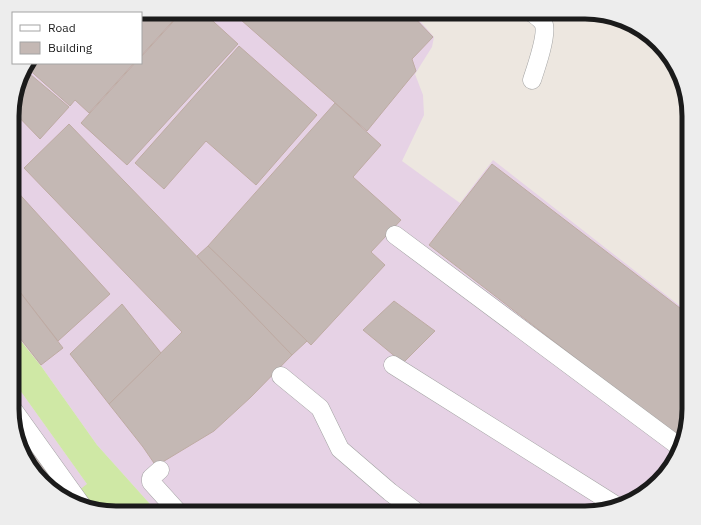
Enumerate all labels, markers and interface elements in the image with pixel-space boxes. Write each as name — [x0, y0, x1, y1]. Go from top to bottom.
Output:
legend — [12, 12, 142, 64]
text: Road — [48, 20, 76, 35]
text: Building — [48, 40, 93, 55]

